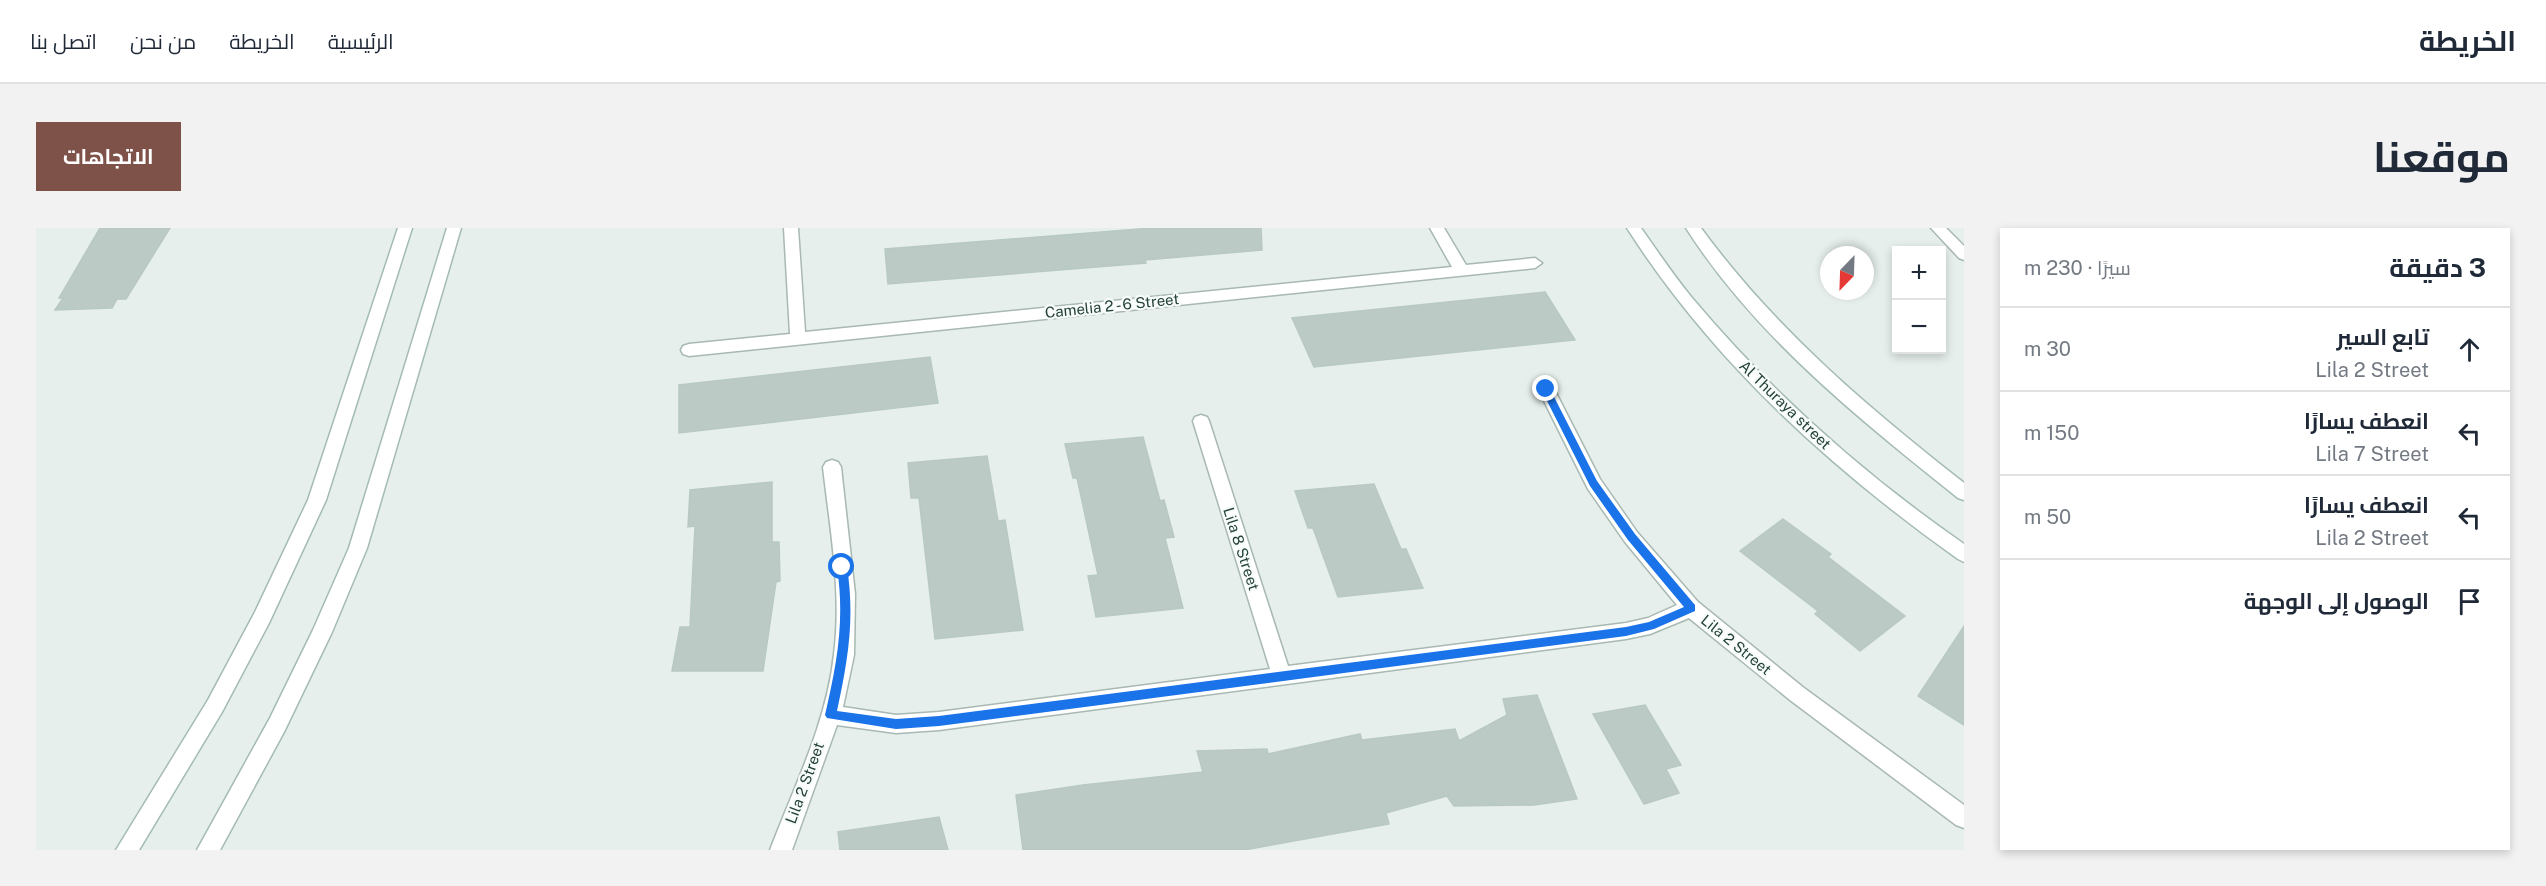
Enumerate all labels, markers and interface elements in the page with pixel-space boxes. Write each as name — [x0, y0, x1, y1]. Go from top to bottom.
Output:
text: الخريطة — [2419, 24, 2516, 57]
text: اتصل بنا — [30, 29, 97, 54]
text: من نحن — [130, 29, 196, 54]
text: الخريطة — [229, 29, 295, 54]
text: الرئيسية — [328, 29, 394, 54]
button: الاتجاهات — [36, 122, 181, 191]
text: موقعنا — [2373, 132, 2510, 181]
north arrow — [1820, 246, 1874, 300]
map controls — [1892, 246, 1946, 354]
button: + — [1892, 246, 1946, 300]
text: 3 دقيقة — [2389, 252, 2486, 283]
text: سيرًا · 230 m — [2024, 256, 2131, 280]
street label: Camelia 2 - 6 Street — [1044, 290, 1180, 321]
button: − — [1892, 300, 1946, 354]
text: تابع السير — [2337, 324, 2429, 350]
icon: ahead — [2453, 333, 2486, 366]
text: 30 m — [2024, 337, 2071, 361]
street label: Al Thuraya street — [1736, 357, 1835, 453]
text: Lila 2 Street — [2315, 358, 2429, 382]
route end — [1532, 375, 1558, 401]
text: انعطف يسارًا — [2304, 408, 2429, 434]
icon: left — [2453, 417, 2486, 450]
text: 150 m — [2024, 421, 2079, 445]
text: Lila 7 Street — [2315, 442, 2429, 466]
text: انعطف يسارًا — [2304, 492, 2429, 518]
icon: left — [2453, 501, 2486, 534]
street label: Lila 8 Street — [1220, 505, 1263, 593]
text: 50 m — [2024, 505, 2071, 529]
text: Lila 2 Street — [2315, 526, 2429, 550]
route start — [828, 553, 854, 579]
icon: arrive — [2453, 585, 2486, 618]
text: الوصول إلى الوجهة — [2244, 588, 2429, 614]
street label: Lila 2 Street — [1698, 611, 1775, 678]
street label: Lila 2 Street — [782, 740, 827, 826]

